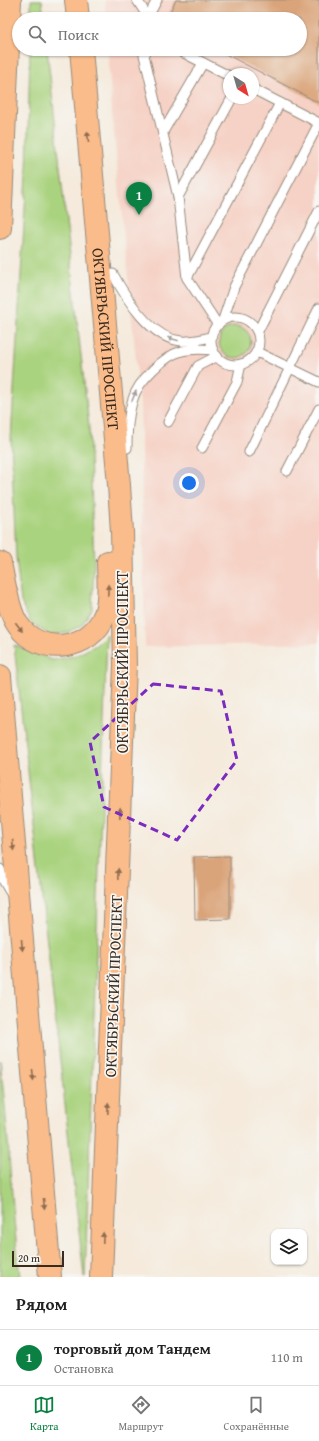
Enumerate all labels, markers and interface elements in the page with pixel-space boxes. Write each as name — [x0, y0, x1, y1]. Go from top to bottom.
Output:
search box — [12, 12, 307, 56]
icon: search — [26, 23, 48, 45]
text: Поиск — [58, 24, 99, 45]
north arrow — [223, 68, 259, 104]
one-way arrow — [84, 131, 91, 143]
pin: 1 — [126, 182, 152, 215]
street label: ОКТЯБРЬСКИЙ ПРОСПЕКТ — [86, 247, 126, 431]
one-way arrow — [167, 336, 179, 342]
one-way arrow — [132, 389, 138, 401]
your location — [179, 473, 199, 493]
street label: ОКТЯБРЬСКИЙ ПРОСПЕКТ — [110, 571, 134, 753]
one-way arrow — [105, 583, 111, 596]
one-way arrow — [15, 621, 24, 632]
one-way arrow — [117, 806, 123, 819]
one-way arrow — [10, 839, 17, 851]
one-way arrow — [114, 868, 121, 880]
street label: ОКТЯБРЬСКИЙ ПРОСПЕКТ — [98, 894, 128, 1078]
one-way arrow — [18, 939, 25, 951]
one-way arrow — [29, 1069, 36, 1081]
one-way arrow — [105, 1102, 112, 1114]
one-way arrow — [40, 1198, 47, 1210]
map controls — [271, 1229, 307, 1265]
button: layers — [271, 1229, 307, 1265]
one-way arrow — [100, 1231, 106, 1244]
scale bar — [12, 1249, 64, 1268]
text: 20 m — [18, 1250, 40, 1266]
text: Рядом — [16, 1291, 67, 1316]
text: торговый дом Тандем — [54, 1338, 211, 1359]
text: 1 — [26, 1348, 32, 1367]
text: 110 m — [271, 1348, 303, 1367]
text: Остановка — [54, 1359, 114, 1378]
tab: Карта — [30, 1394, 58, 1434]
tab: Маршрут — [118, 1394, 163, 1434]
tab: Сохранённые — [223, 1394, 289, 1434]

